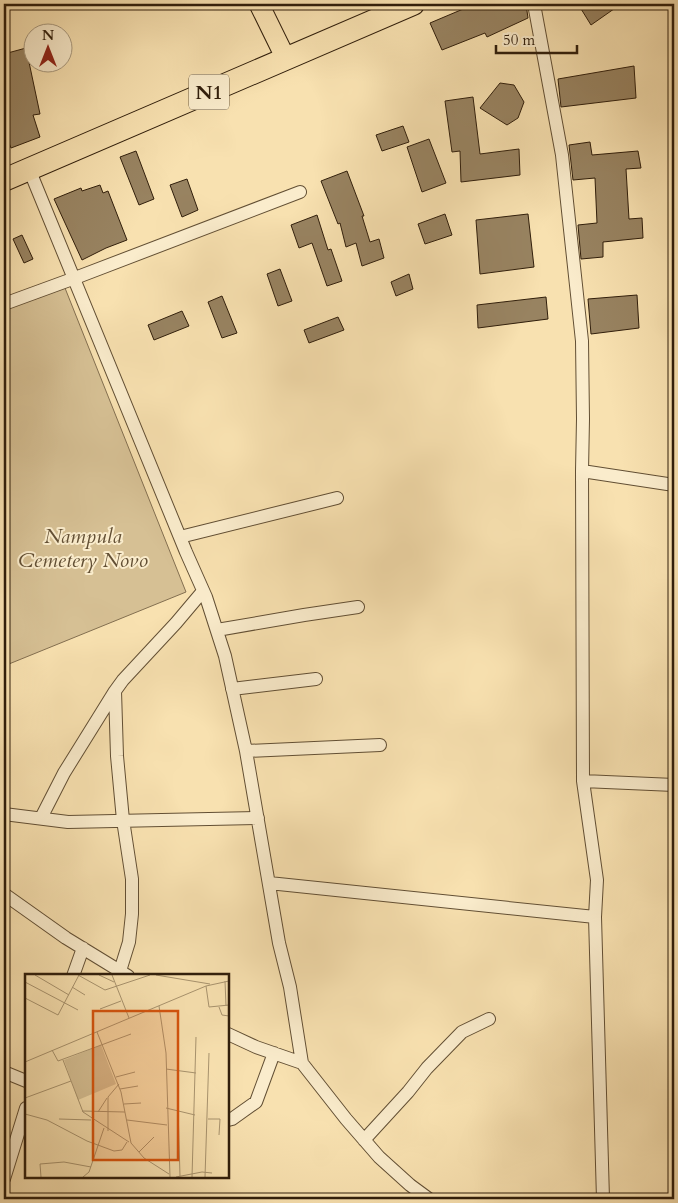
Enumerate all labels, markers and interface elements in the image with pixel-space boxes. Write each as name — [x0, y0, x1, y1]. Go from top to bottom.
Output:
north arrow — [22, 22, 72, 72]
scale bar — [496, 22, 577, 54]
text: N — [42, 26, 54, 45]
text: 50 m — [503, 30, 535, 50]
road number: N1 — [189, 74, 229, 110]
park label: Nampula Cemetery Novo — [18, 522, 148, 575]
inset map — [25, 974, 229, 1178]

